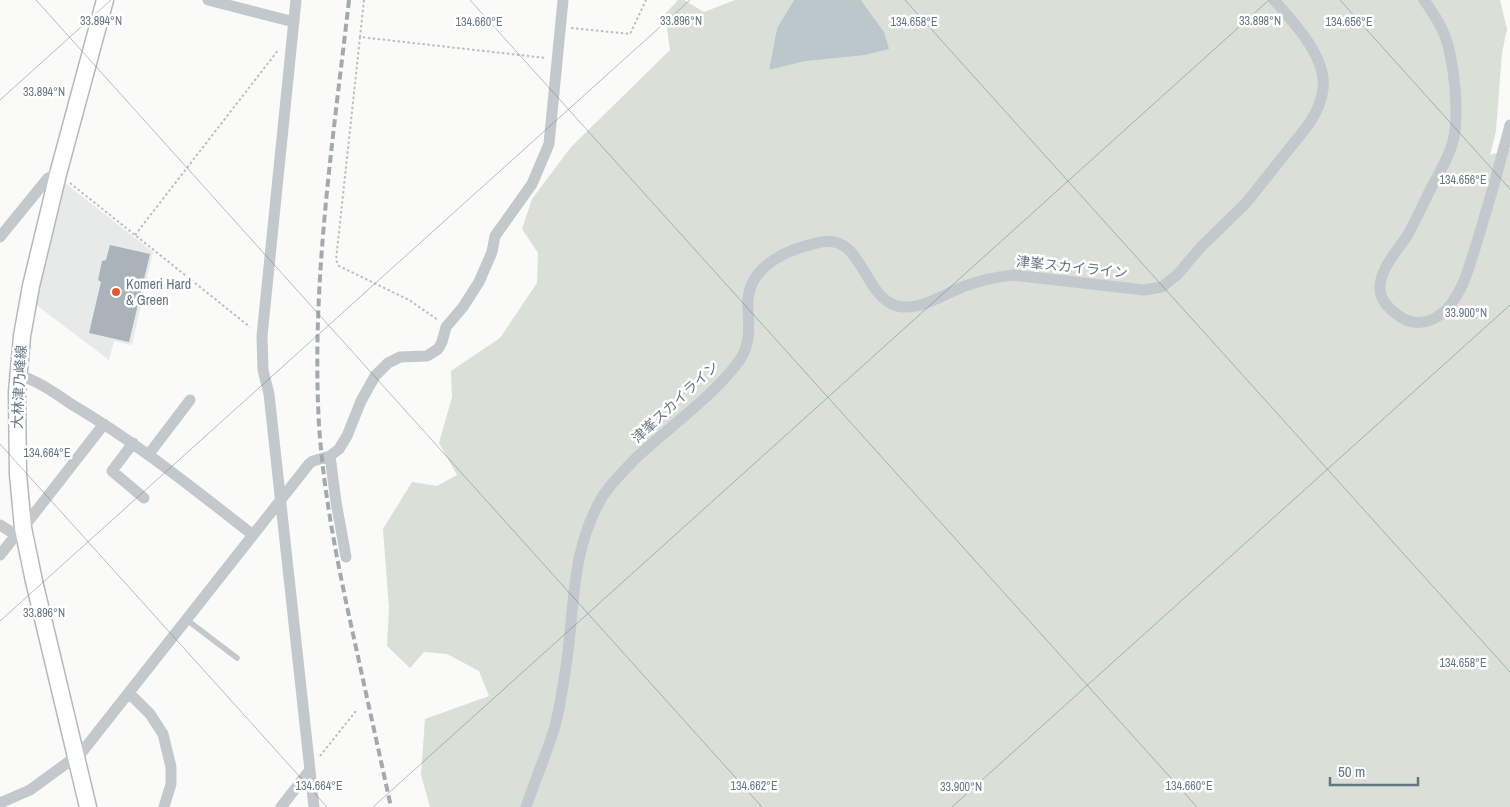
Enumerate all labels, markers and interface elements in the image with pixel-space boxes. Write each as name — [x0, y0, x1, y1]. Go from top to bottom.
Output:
text: 33.894°N — [80, 13, 122, 29]
text: 33.896°N — [660, 13, 702, 29]
text: 33.898°N — [1239, 13, 1281, 29]
text: 134.660°E — [456, 14, 502, 30]
text: 134.658°E — [891, 14, 937, 30]
text: 134.656°E — [1326, 14, 1372, 30]
text: 33.894°N — [23, 84, 65, 100]
text: 134.656°E — [1440, 172, 1486, 188]
street label: 津峯スカイライン — [1015, 252, 1129, 282]
place label: Komeri Hard & Green — [126, 275, 191, 309]
marker: Komeri Hard & Green — [110, 286, 122, 298]
text: 33.900°N — [1445, 305, 1487, 321]
street label: 大林津乃峰線 — [8, 345, 30, 429]
street label: 津峯スカイライン — [628, 357, 722, 447]
text: 134.664°E — [24, 445, 70, 461]
text: 33.896°N — [23, 605, 65, 621]
text: 134.658°E — [1440, 655, 1486, 671]
scale bar — [1330, 754, 1418, 786]
text: 50 m — [1338, 761, 1365, 782]
text: 134.664°E — [296, 778, 342, 794]
text: 134.662°E — [731, 778, 777, 794]
text: 134.660°E — [1166, 778, 1212, 794]
text: 33.900°N — [940, 779, 982, 795]

